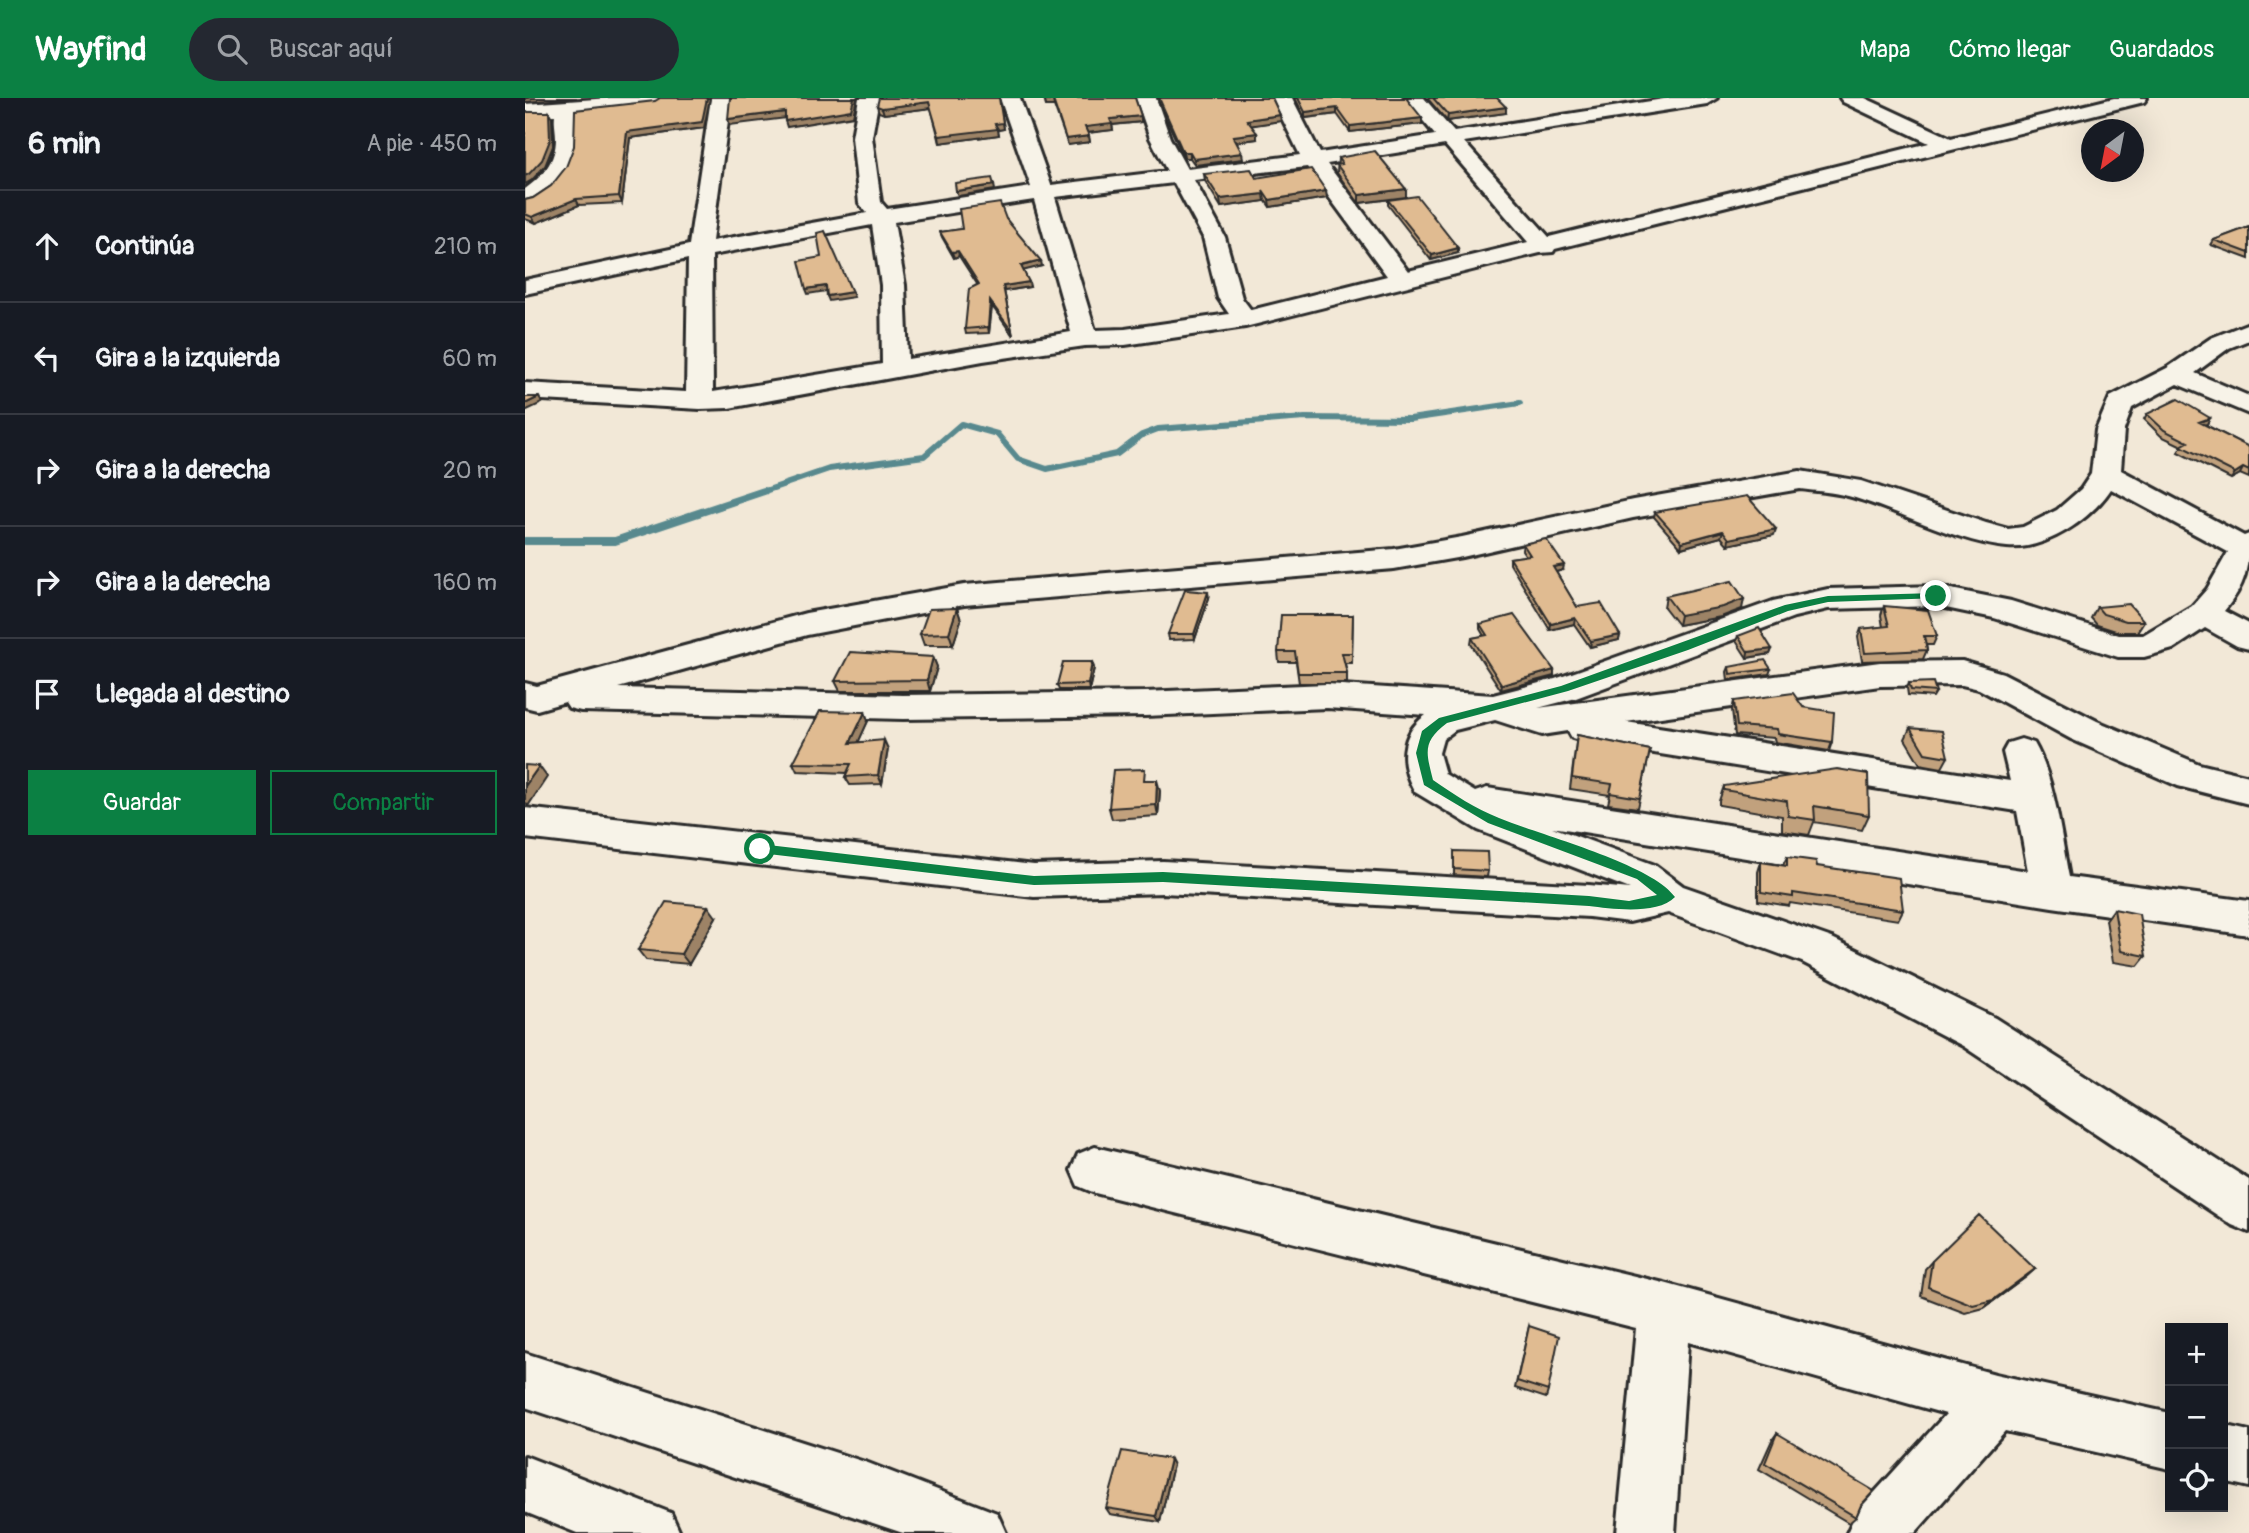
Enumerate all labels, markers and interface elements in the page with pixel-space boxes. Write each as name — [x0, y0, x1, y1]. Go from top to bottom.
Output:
search box — [189, 18, 679, 81]
text: Wayfind — [35, 29, 147, 70]
icon: search — [213, 30, 251, 68]
text: Buscar aquí — [269, 33, 393, 65]
text: Mapa — [1860, 35, 1911, 64]
text: Cómo llegar — [1949, 35, 2071, 64]
text: Guardados — [2109, 35, 2214, 64]
north arrow — [2081, 119, 2144, 182]
text: 6 min — [28, 125, 101, 162]
text: A pie · 450 m — [366, 129, 497, 158]
icon: ahead — [28, 227, 66, 265]
text: Continúa — [95, 230, 194, 262]
text: 210 m — [434, 232, 497, 261]
icon: left — [28, 339, 66, 377]
text: Gira a la izquierda — [95, 342, 280, 374]
text: 60 m — [442, 344, 497, 373]
icon: right — [28, 451, 66, 489]
text: Gira a la derecha — [95, 454, 270, 486]
text: 20 m — [443, 456, 497, 485]
icon: right — [28, 563, 66, 601]
text: Gira a la derecha — [95, 566, 270, 598]
text: 160 m — [433, 568, 497, 597]
route end — [1920, 580, 1951, 611]
icon: arrive — [28, 675, 66, 713]
text: Llegada al destino — [95, 678, 290, 710]
button: Guardar — [28, 770, 256, 835]
button: Compartir — [270, 770, 497, 835]
route start — [744, 833, 775, 864]
map controls — [2165, 1323, 2228, 1512]
button: + — [2165, 1323, 2228, 1386]
button: − — [2165, 1386, 2228, 1449]
button: locate — [2165, 1449, 2228, 1512]

